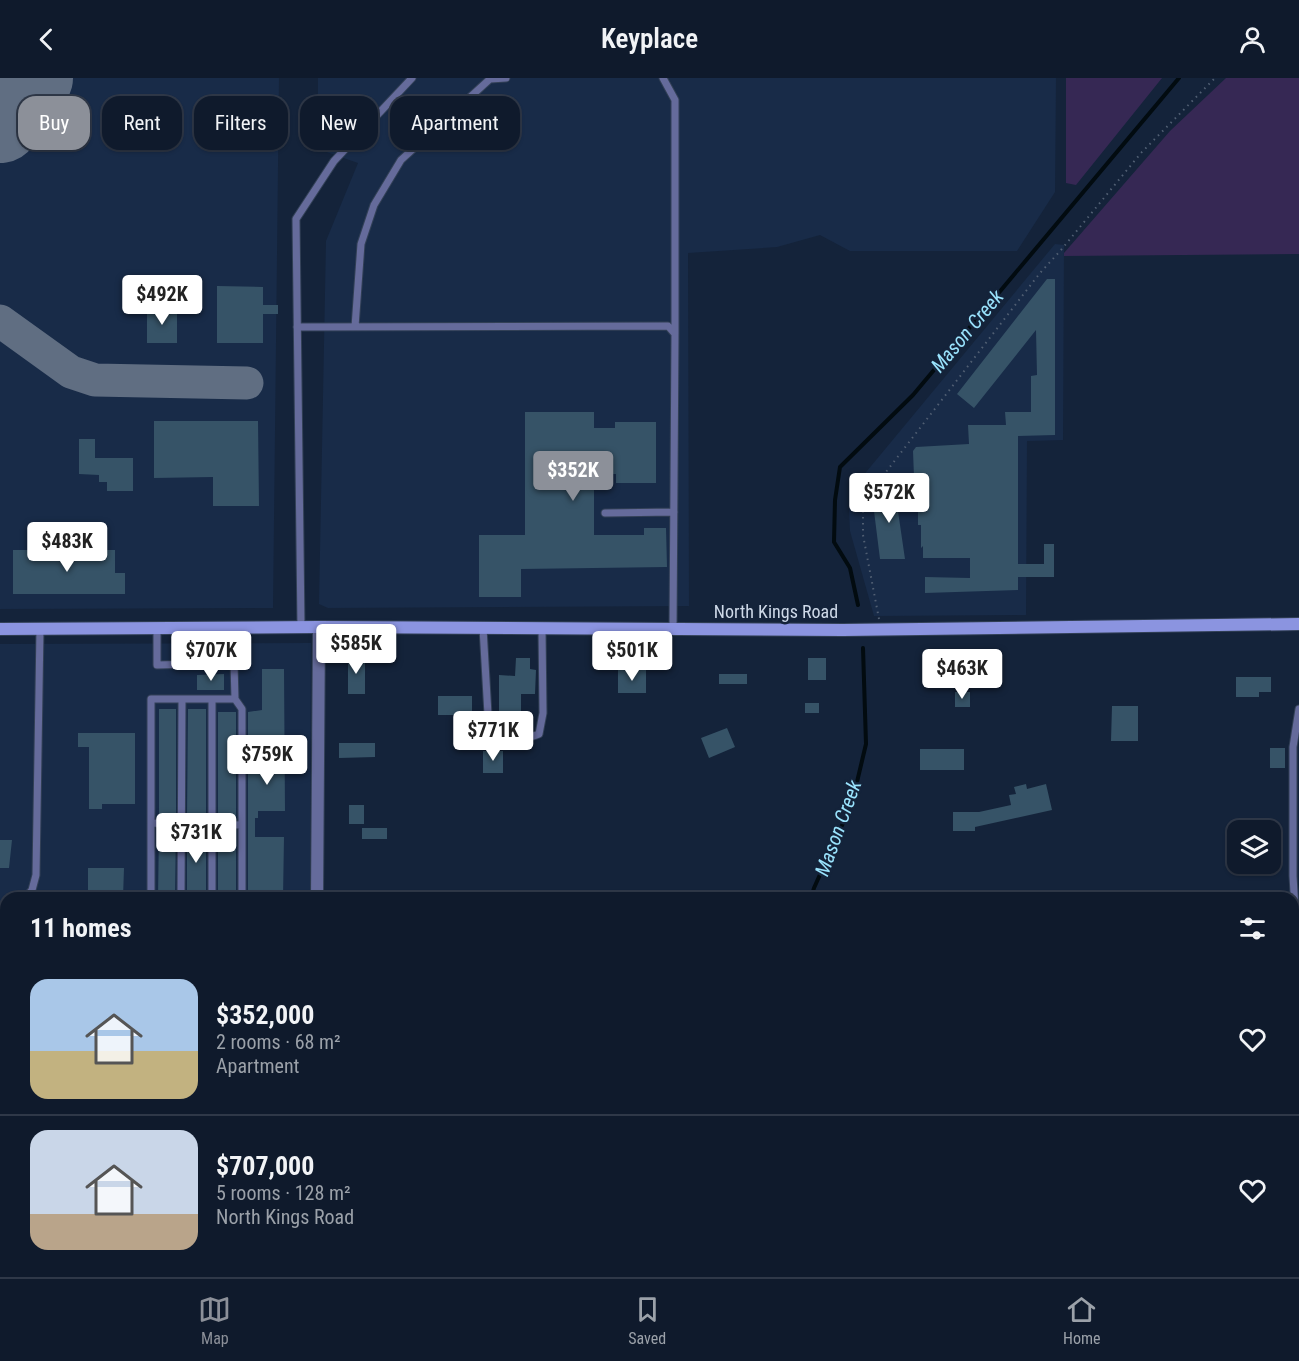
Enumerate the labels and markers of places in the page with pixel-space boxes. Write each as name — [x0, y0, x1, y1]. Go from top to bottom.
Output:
pin: $492K — [120, 275, 204, 326]
pin: $352K — [531, 451, 615, 502]
pin: $572K — [847, 473, 931, 524]
pin: $483K — [25, 522, 109, 573]
pin: $585K — [314, 624, 398, 675]
pin: $707K — [169, 631, 253, 682]
pin: $501K — [590, 631, 674, 682]
pin: $463K — [920, 649, 1004, 700]
pin: $771K — [451, 711, 535, 762]
pin: $759K — [225, 735, 309, 786]
pin: $731K — [154, 813, 238, 864]

